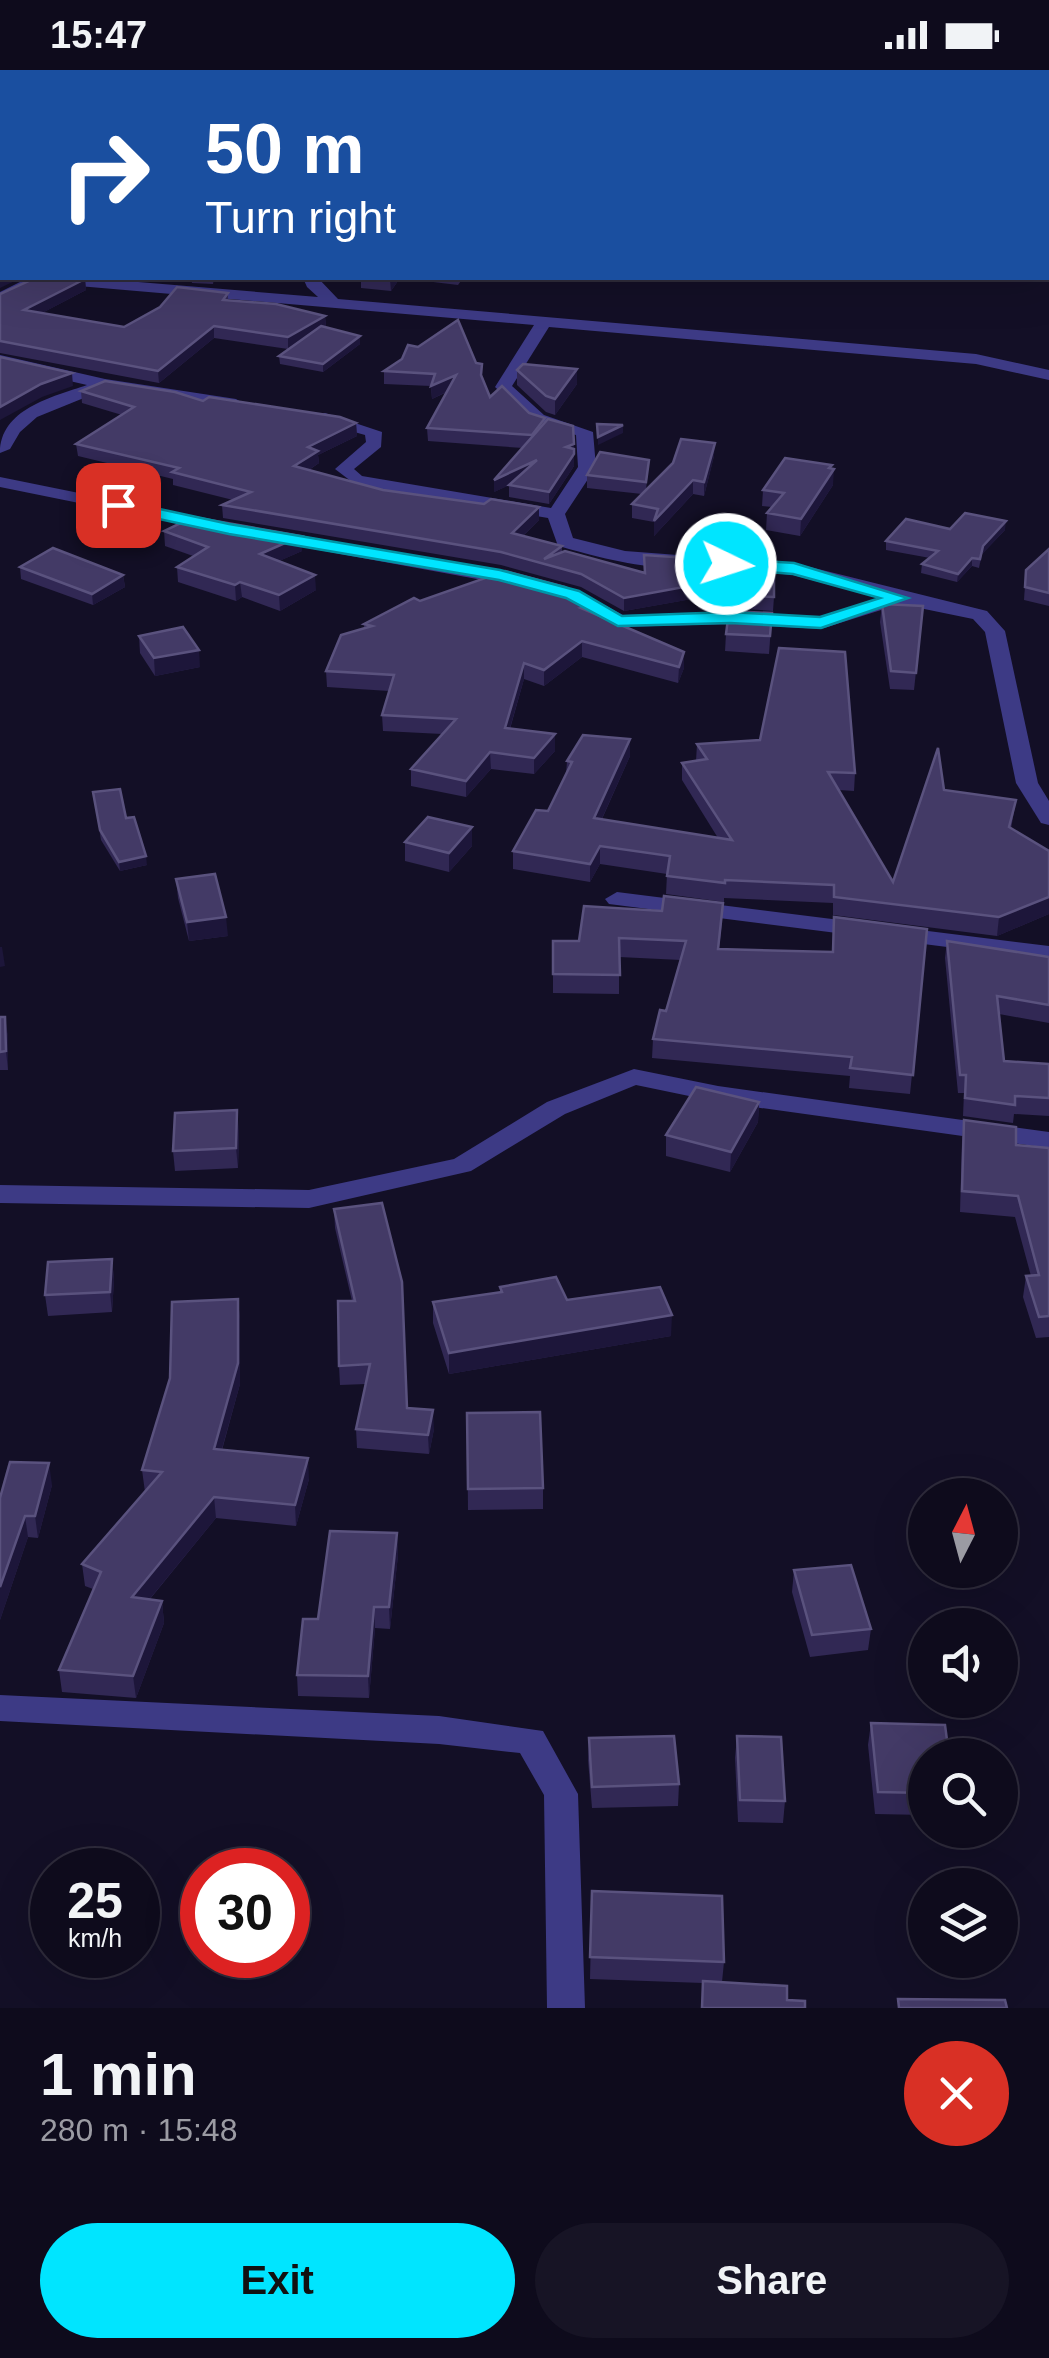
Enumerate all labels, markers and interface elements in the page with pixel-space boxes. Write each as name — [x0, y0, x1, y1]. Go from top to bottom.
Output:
text: 15:47 — [50, 14, 147, 56]
icon: right — [40, 110, 170, 240]
text: 50 m — [205, 110, 365, 188]
text: Turn right — [205, 192, 396, 243]
pin — [76, 463, 161, 548]
icon: arrive — [91, 478, 146, 533]
position arrow — [674, 512, 778, 616]
north arrow — [908, 1478, 1018, 1588]
map controls — [908, 1478, 1018, 1978]
button: sound — [908, 1608, 1018, 1718]
button: search — [908, 1738, 1018, 1848]
speed limit sign: 30 — [180, 1848, 310, 1978]
button: layers — [908, 1868, 1018, 1978]
text: 25 — [67, 1873, 123, 1929]
text: km/h — [68, 1924, 122, 1952]
text: 1 min — [40, 2041, 197, 2108]
button: close — [904, 2041, 1009, 2146]
text: 280 m · 15:48 — [40, 2112, 237, 2148]
button: Exit — [40, 2223, 515, 2338]
button: Share — [535, 2223, 1009, 2338]

